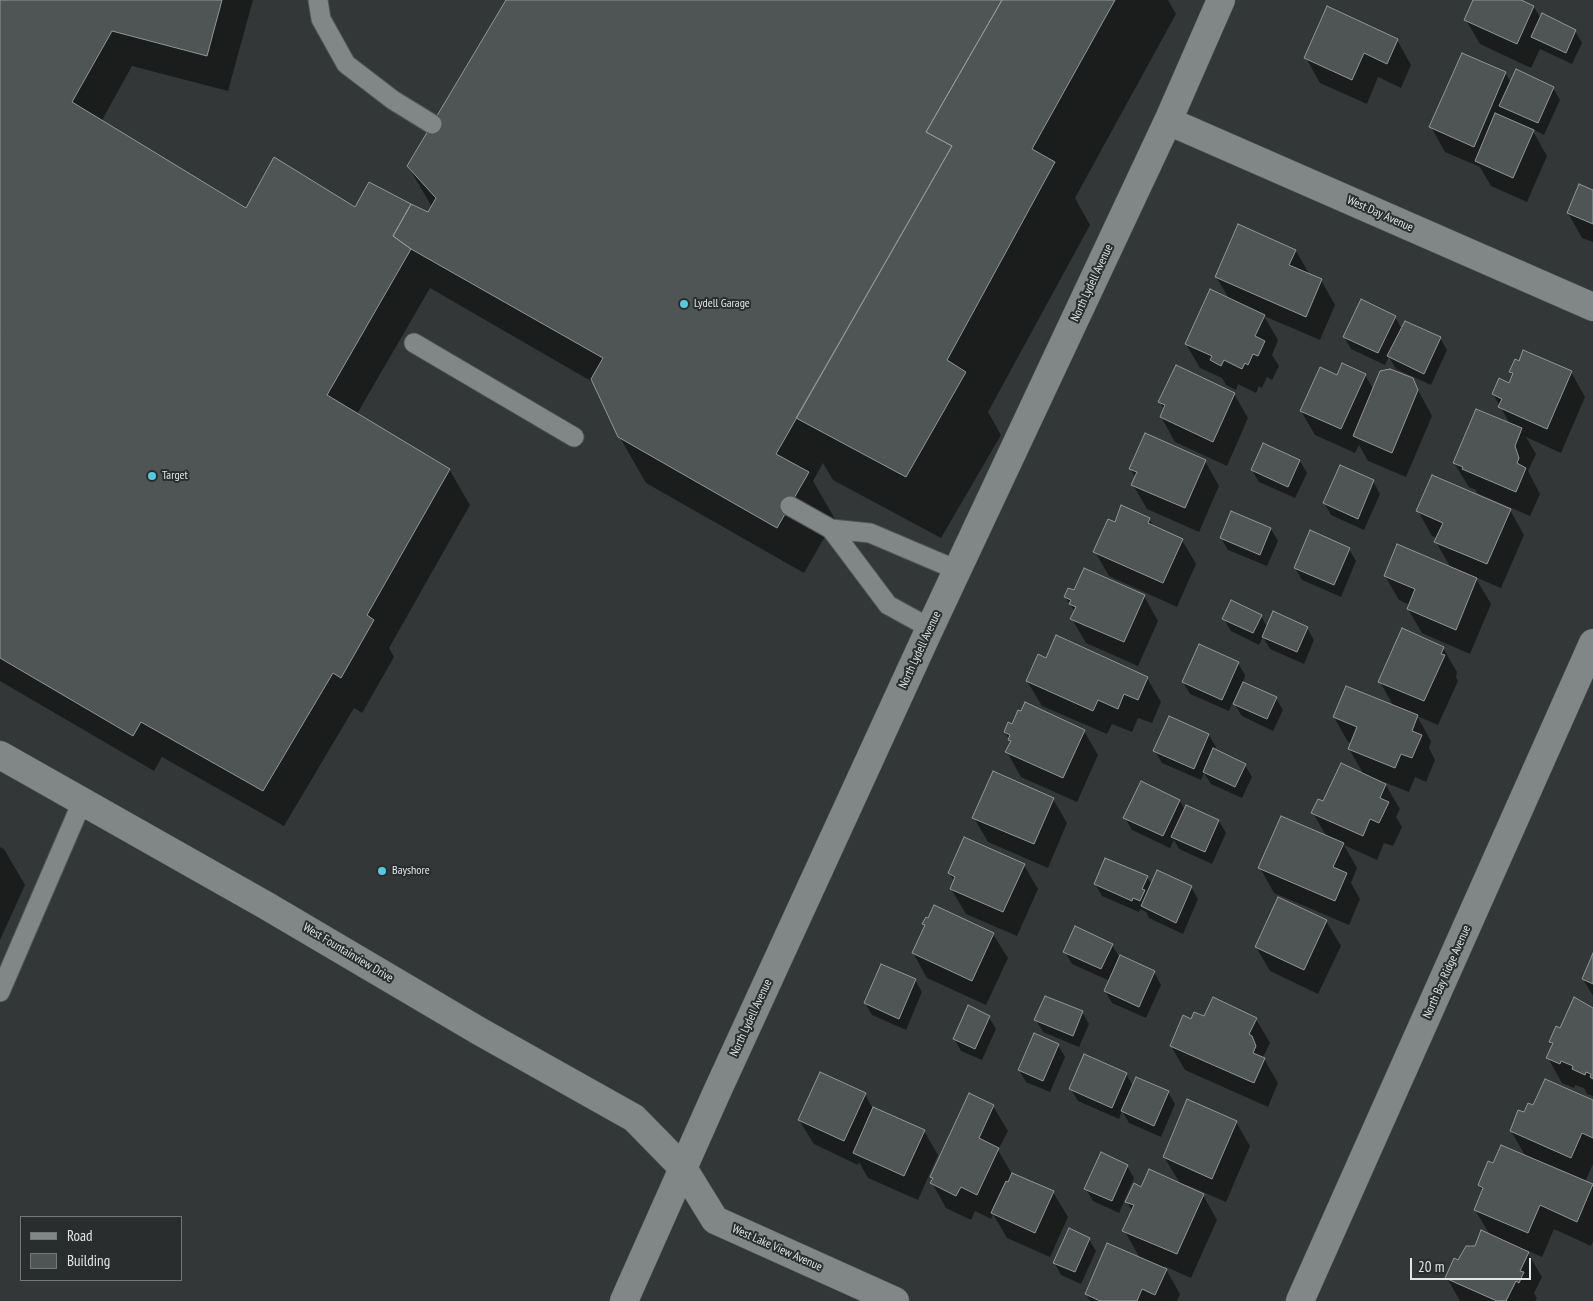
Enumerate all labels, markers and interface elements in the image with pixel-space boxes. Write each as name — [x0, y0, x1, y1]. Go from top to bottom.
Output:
street label: West Day Avenue — [1345, 193, 1415, 235]
street label: North Lydell Avenue — [1068, 242, 1116, 324]
place label: Lydell Garage — [694, 297, 750, 311]
marker: Lydell Garage — [678, 298, 690, 310]
place label: Target — [162, 469, 188, 483]
marker: Target — [146, 470, 158, 482]
street label: North Lydell Avenue — [896, 609, 944, 691]
place label: Bayshore — [392, 864, 430, 878]
marker: Bayshore — [376, 865, 388, 877]
street label: West Fountainview Drive — [300, 920, 396, 986]
street label: North Bay Ridge Avenue — [1420, 923, 1474, 1021]
street label: North Lydell Avenue — [727, 977, 775, 1059]
legend — [20, 1216, 182, 1281]
street label: West Lake View Avenue — [730, 1222, 824, 1274]
text: Road — [67, 1226, 93, 1245]
scale bar — [1413, 1248, 1534, 1280]
text: Building — [67, 1251, 110, 1270]
text: 20 m — [1418, 1257, 1444, 1276]

